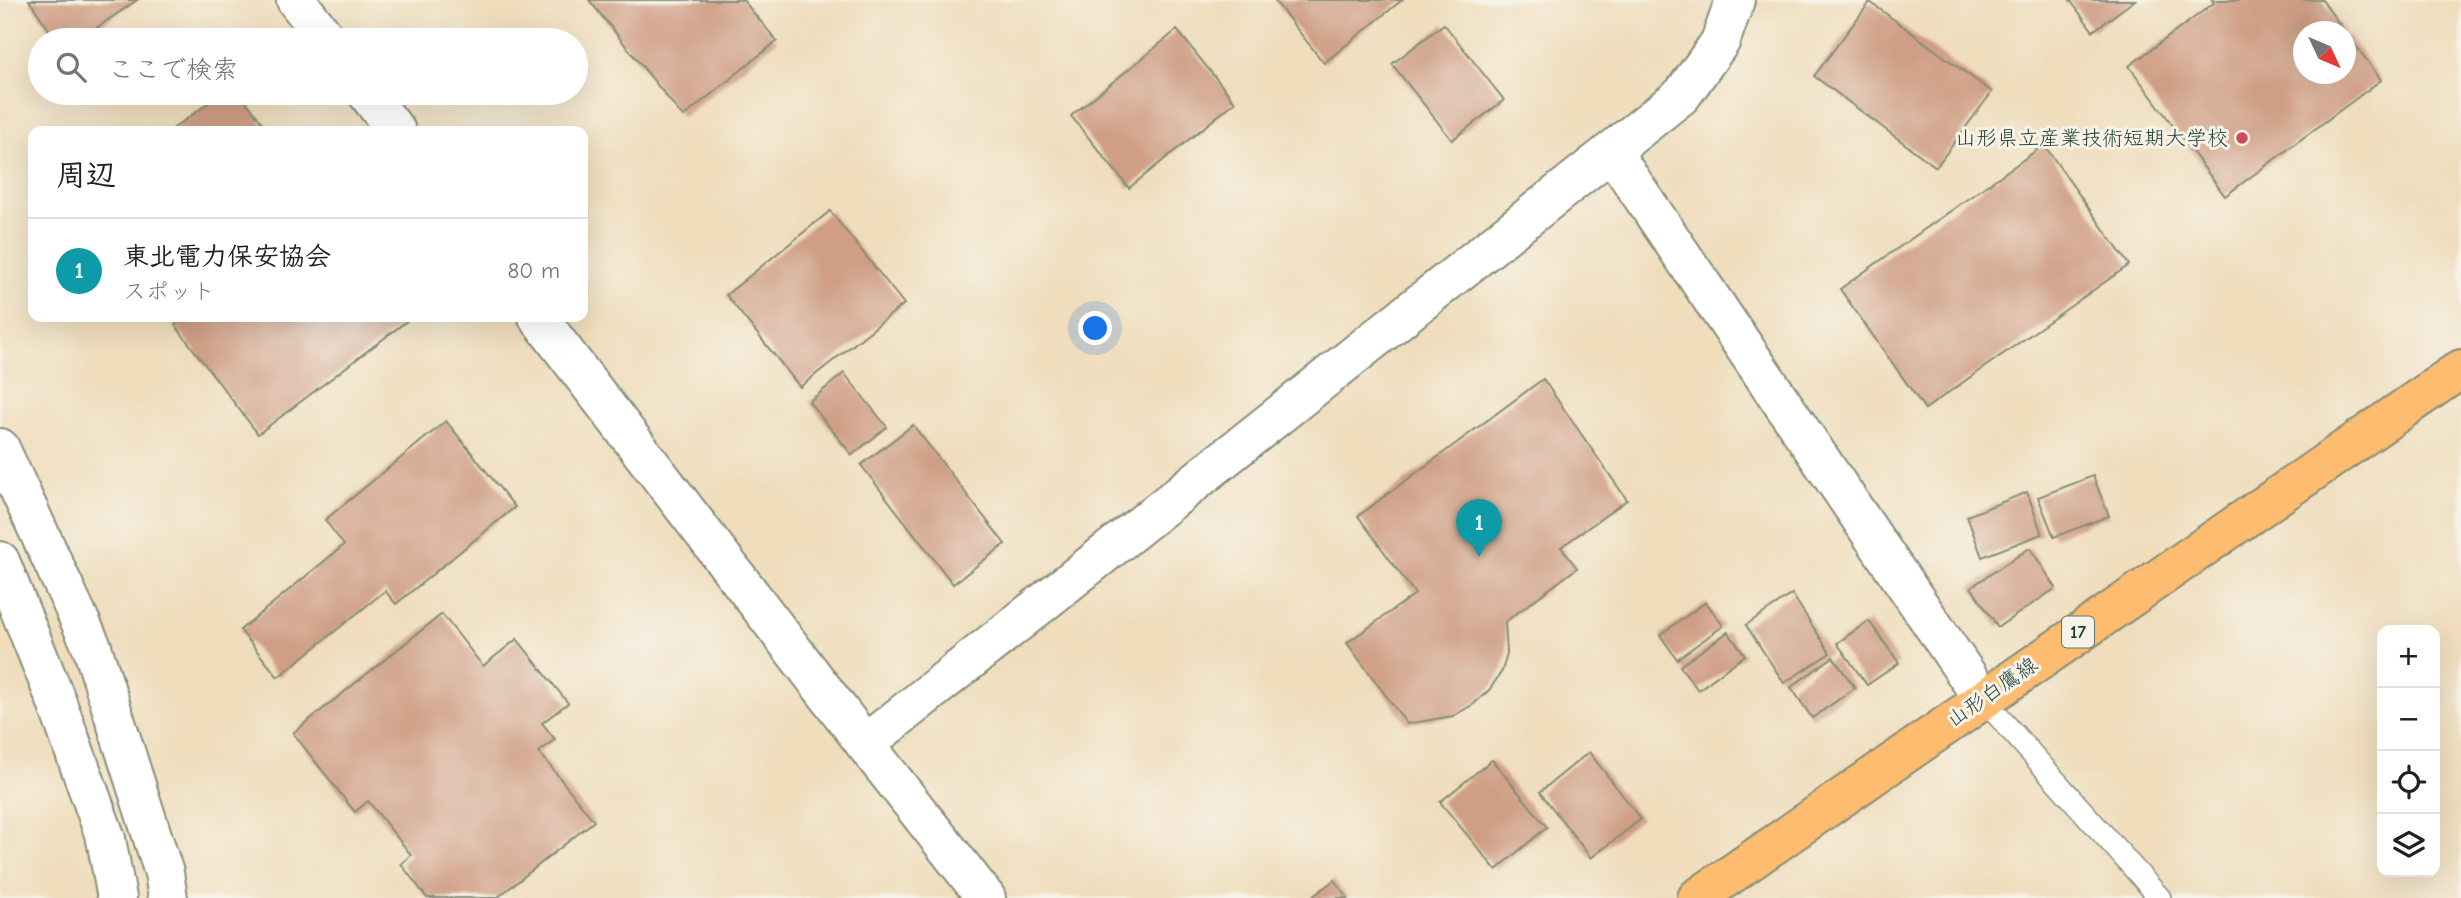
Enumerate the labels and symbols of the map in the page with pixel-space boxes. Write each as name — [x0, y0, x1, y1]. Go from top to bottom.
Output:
north arrow — [2293, 21, 2356, 84]
place label: 山形県立産業技術短期大学校 — [1955, 126, 2228, 150]
marker: 山形県立産業技術短期大学校 — [2234, 130, 2250, 146]
your location — [1078, 311, 1112, 345]
pin: 1 — [1456, 499, 1502, 557]
road number: 17 — [2062, 617, 2094, 648]
street label: 山形白鷹線 — [1942, 652, 2042, 732]

